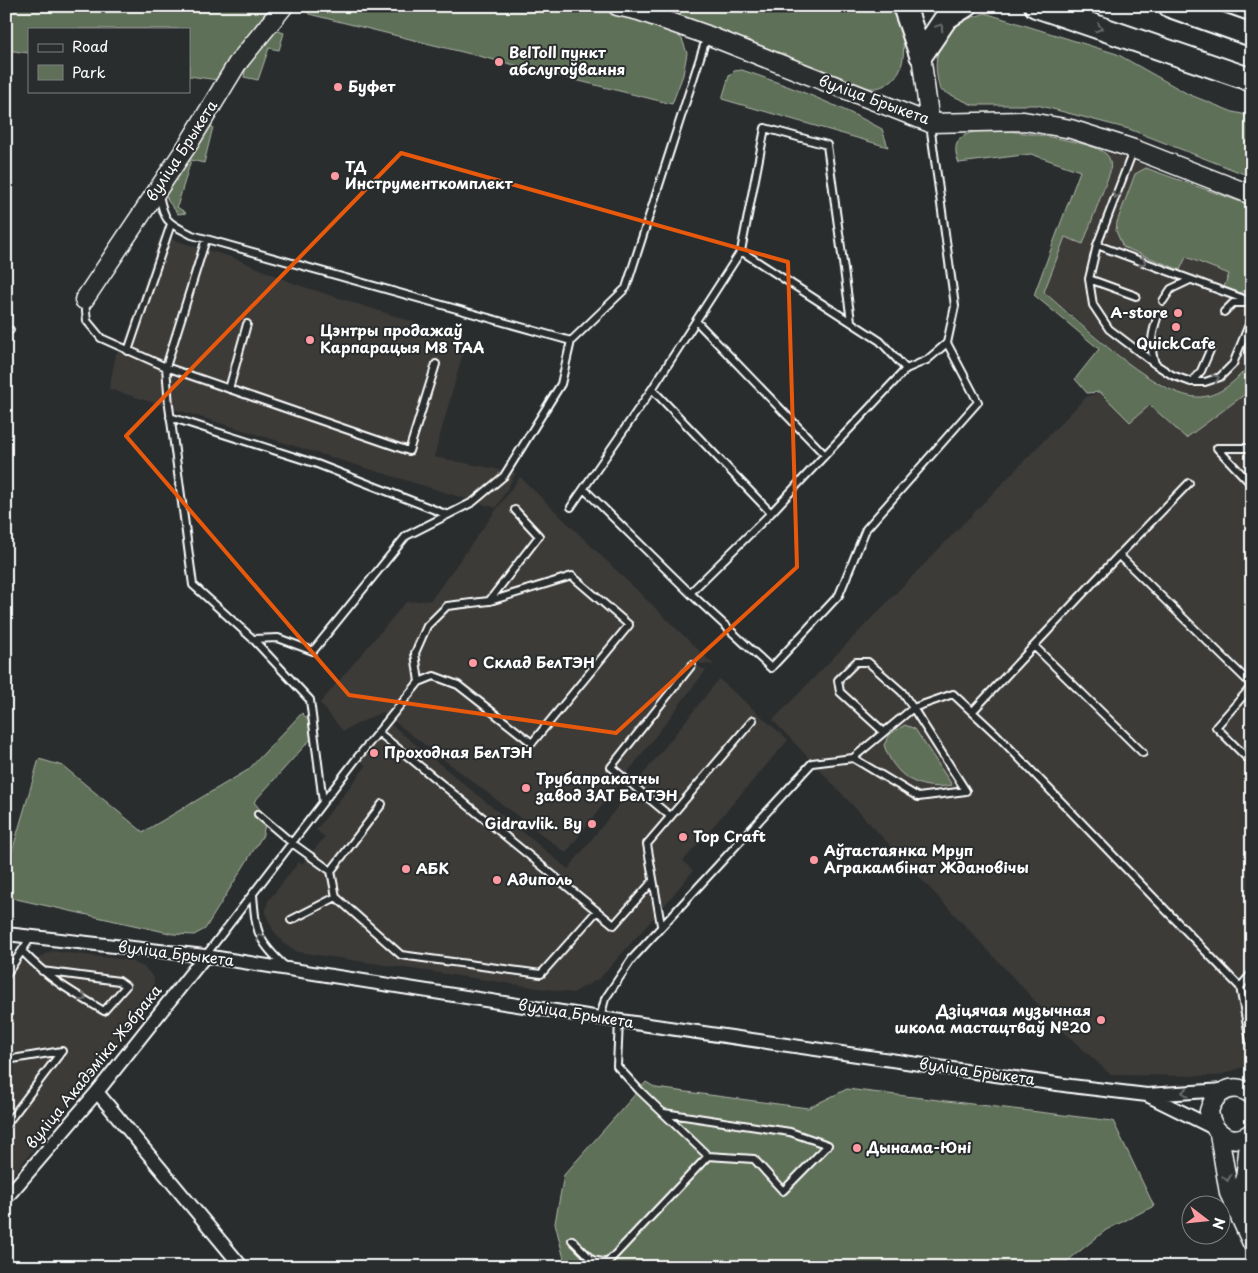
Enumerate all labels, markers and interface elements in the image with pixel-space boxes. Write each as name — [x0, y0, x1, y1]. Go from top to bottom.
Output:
one-way arrow — [1094, 22, 1102, 32]
one-way arrow — [934, 23, 943, 33]
legend — [28, 28, 190, 92]
text: Road — [72, 34, 108, 57]
place label: BelToll пункт абслугоўвання — [509, 40, 625, 80]
marker: BelToll пункт абслугоўвання — [493, 56, 505, 68]
text: Park — [72, 60, 106, 83]
street label: вуліца Брыкета — [816, 68, 934, 130]
place label: Буфет — [348, 74, 396, 97]
marker: Буфет — [332, 81, 344, 93]
street label: вуліца Брыкета — [139, 94, 223, 205]
place label: ТД Инструменткомплект — [345, 154, 514, 194]
marker: ТД Инструменткомплект — [329, 170, 341, 182]
one-way arrow — [1112, 190, 1122, 199]
one-way arrow — [1138, 256, 1147, 266]
place label: А-store — [1110, 300, 1168, 323]
marker: А-store — [1172, 307, 1184, 319]
place label: Цэнтры продажаў Карпарацыя М8 ТАА — [320, 318, 484, 358]
marker: QuickCafe — [1170, 321, 1182, 333]
place label: QuickCafe — [1136, 331, 1216, 354]
marker: Цэнтры продажаў Карпарацыя М8 ТАА — [304, 334, 316, 346]
one-way arrow — [1210, 374, 1219, 384]
place label: Склад БелТЭН — [483, 650, 595, 673]
marker: Склад БелТЭН — [467, 657, 479, 669]
place label: Проходная БелТЭН — [384, 740, 532, 763]
marker: Проходная БелТЭН — [368, 747, 380, 759]
place label: Трубапракатны завод ЗАТ БелТЭН — [535, 766, 678, 806]
marker: Трубапракатны завод ЗАТ БелТЭН — [520, 782, 532, 794]
place label: Gidravlik. By — [485, 811, 582, 834]
marker: Gidravlik. By — [586, 818, 598, 830]
place label: Top Craft — [693, 824, 766, 847]
marker: Top Craft — [677, 831, 689, 843]
place label: Аўтастаянка Мруп Агракамбінат Ждановічы — [824, 838, 1029, 878]
marker: Аўтастаянка Мруп Агракамбінат Ждановічы — [808, 854, 820, 866]
place label: АБК — [416, 856, 449, 879]
marker: АБК — [400, 863, 412, 875]
place label: Адиполь — [507, 867, 572, 890]
marker: Адиполь — [491, 874, 503, 886]
one-way arrow — [256, 933, 266, 942]
street label: вуліца Брыкета — [117, 934, 236, 971]
street label: вуліца Акадэміка Жэбрака — [19, 979, 167, 1153]
one-way arrow — [77, 992, 86, 1002]
street label: вуліца Брыкета — [517, 992, 636, 1033]
place label: Дзіцячая музычная школа мастацтваў №20 — [895, 998, 1091, 1038]
marker: Дзіцячая музычная школа мастацтваў №20 — [1095, 1014, 1107, 1026]
street label: вуліца Брыкета — [918, 1051, 1037, 1090]
one-way arrow — [1181, 1086, 1189, 1097]
place label: Дынама-Юні — [866, 1135, 972, 1158]
marker: Дынама-Юні — [851, 1142, 863, 1154]
one-way arrow — [1221, 1174, 1231, 1182]
north arrow — [1180, 1196, 1230, 1246]
text: N — [1207, 1215, 1231, 1232]

